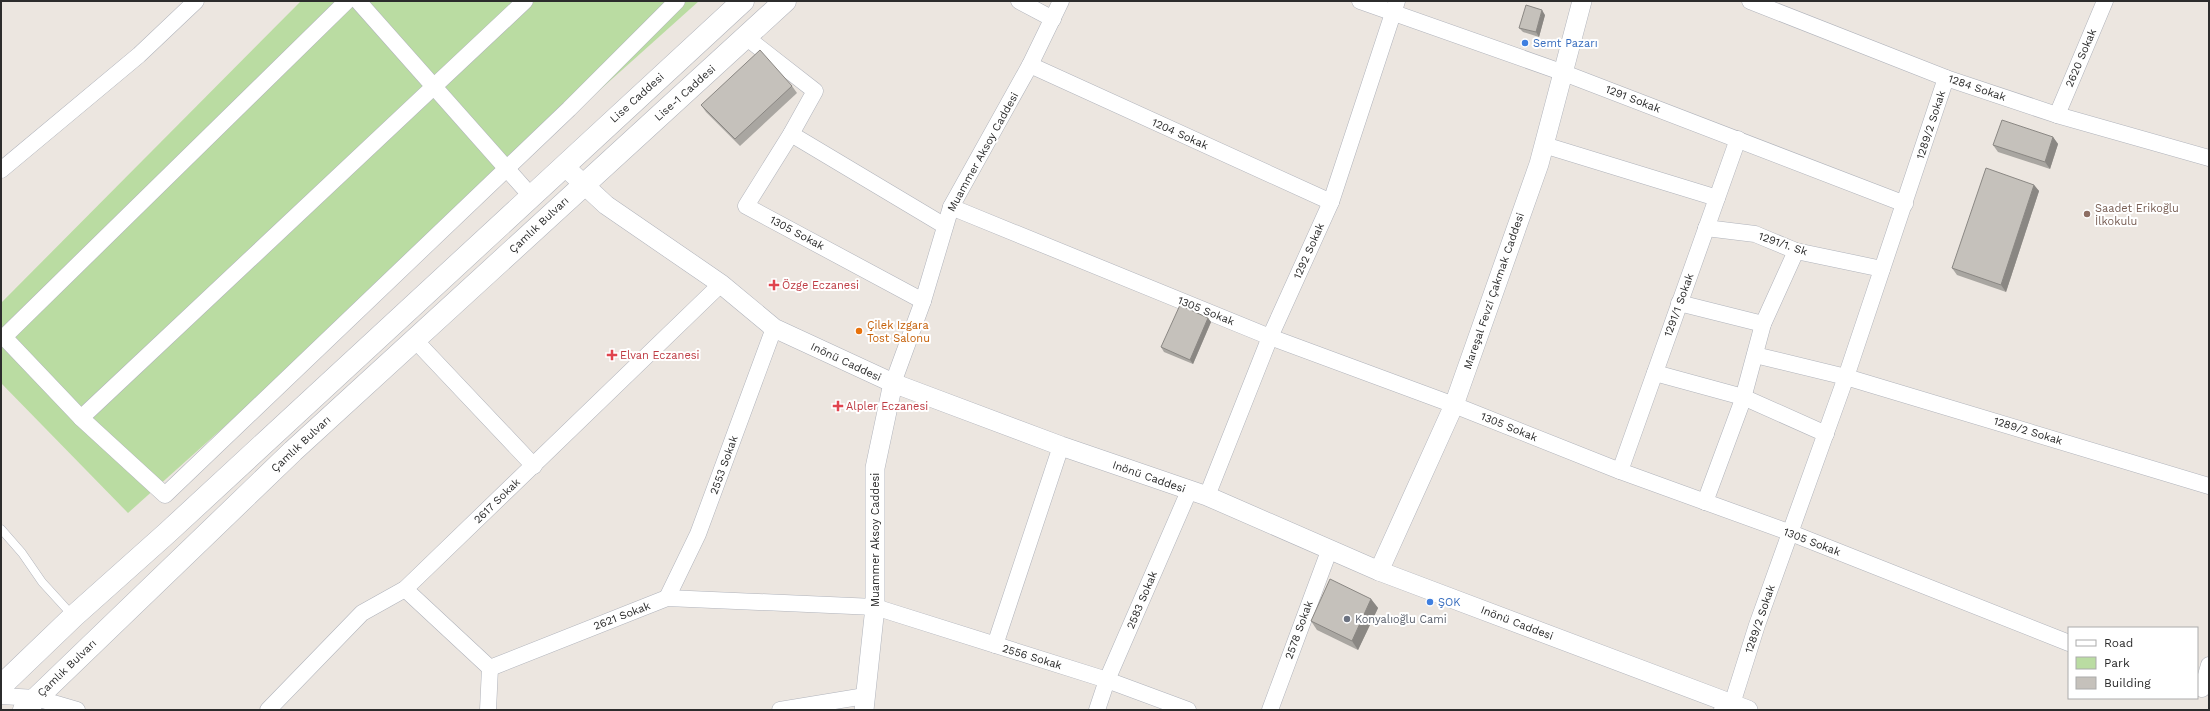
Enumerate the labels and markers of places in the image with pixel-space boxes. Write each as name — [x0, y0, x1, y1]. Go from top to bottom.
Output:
place label: Semt Pazarı — [1533, 37, 1598, 50]
marker: Semt Pazarı — [1520, 38, 1530, 48]
place label: Saadet Erikoğlu İlkokulu — [2095, 202, 2179, 228]
marker: Saadet Erikoğlu İlkokulu — [2082, 209, 2092, 219]
place label: Özge Eczanesi — [782, 278, 859, 292]
marker: Özge Eczanesi — [769, 280, 779, 290]
place label: Çilek Izgara Tost Salonu — [867, 319, 930, 345]
marker: Çilek Izgara Tost Salonu — [854, 326, 864, 336]
place label: Elvan Eczanesi — [620, 349, 700, 362]
marker: Elvan Eczanesi — [607, 350, 617, 360]
place label: Alpler Eczanesi — [846, 400, 928, 413]
marker: Alpler Eczanesi — [833, 401, 843, 411]
place label: ŞOK — [1438, 596, 1461, 609]
marker: ŞOK — [1425, 597, 1435, 607]
place label: Konyalıoğlu Cami — [1355, 613, 1447, 626]
marker: Konyalıoğlu Cami — [1342, 614, 1352, 624]

